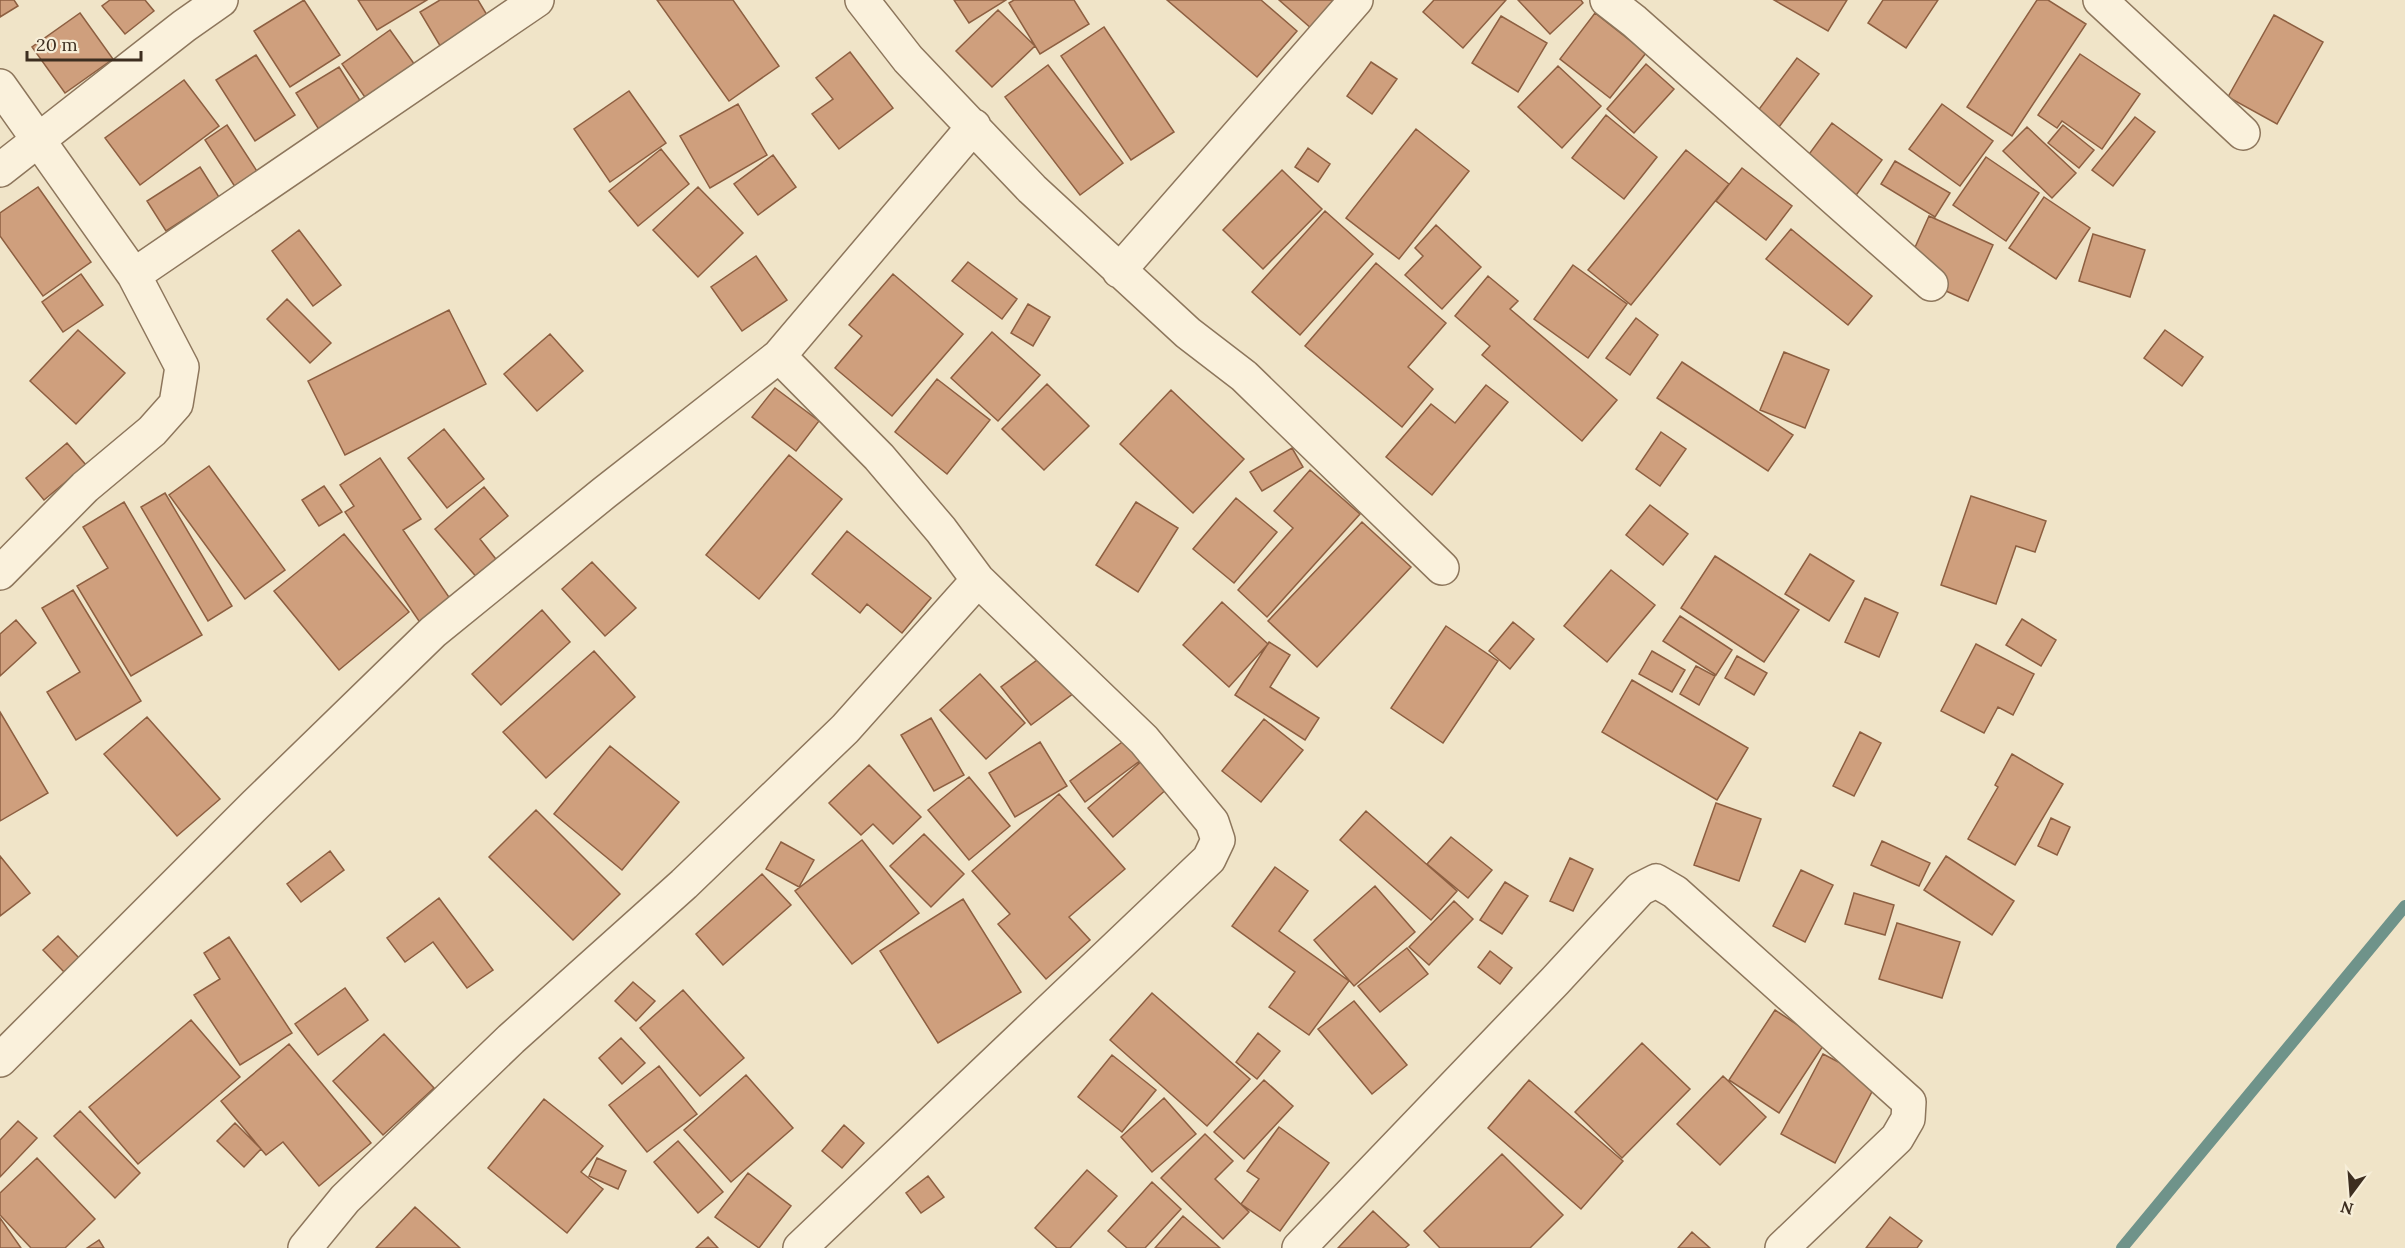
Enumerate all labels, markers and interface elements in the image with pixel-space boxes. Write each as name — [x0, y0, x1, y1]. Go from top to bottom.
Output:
scale bar — [27, 24, 141, 62]
text: 20 m — [36, 33, 78, 56]
north arrow — [2321, 1164, 2381, 1224]
text: N — [2338, 1197, 2356, 1220]

